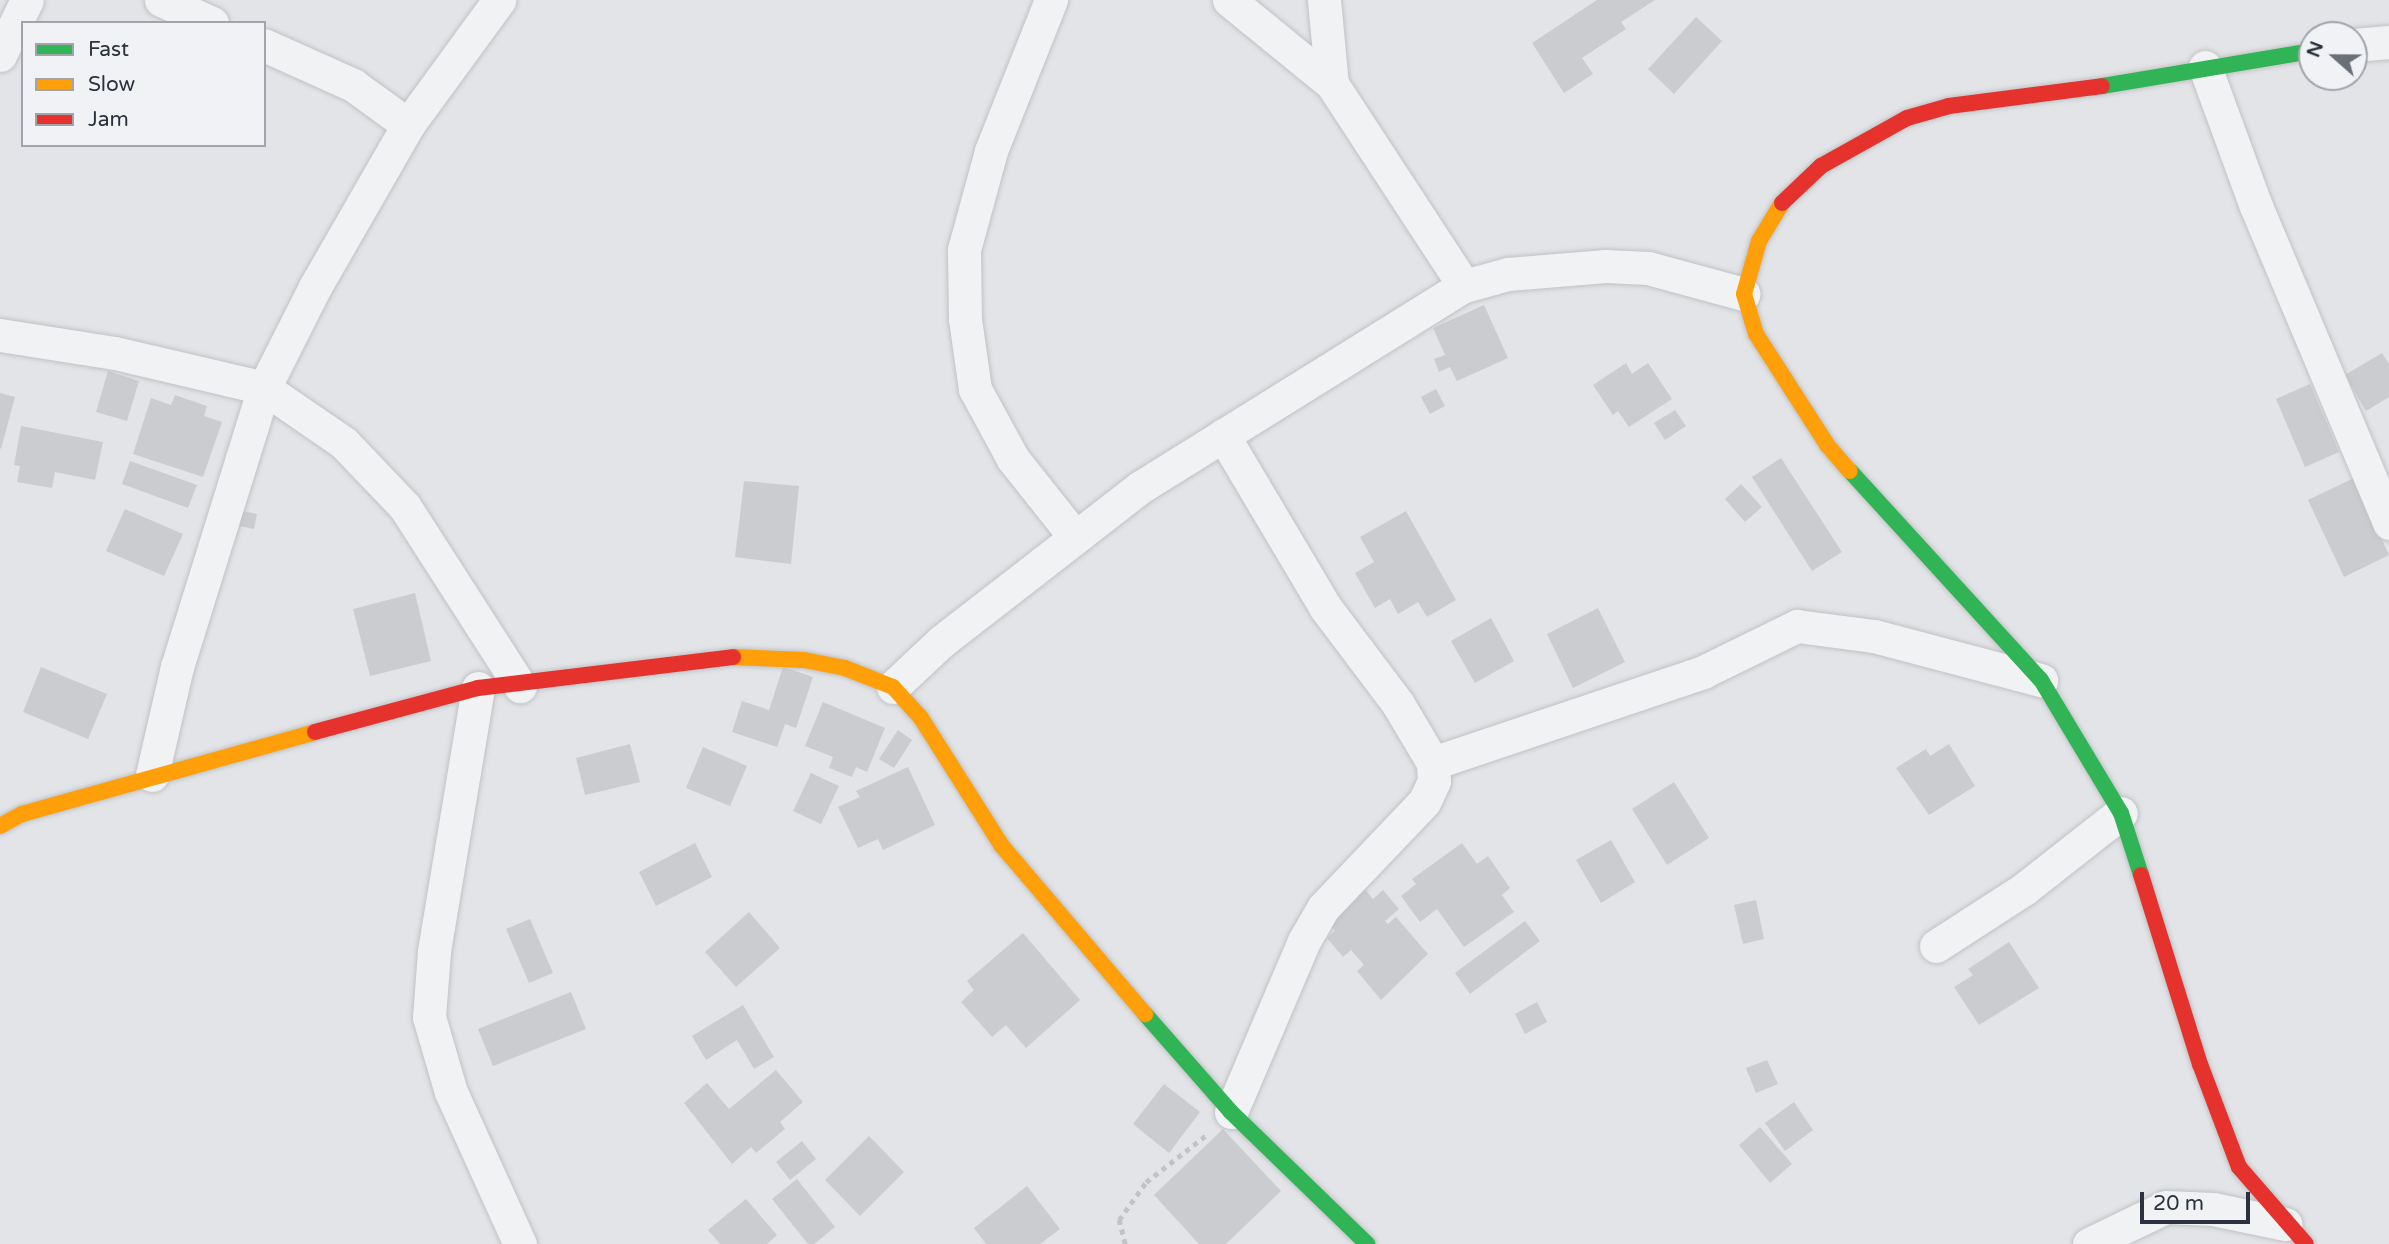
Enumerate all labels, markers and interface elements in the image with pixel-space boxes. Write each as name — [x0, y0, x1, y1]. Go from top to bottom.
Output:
legend — [21, 21, 266, 147]
north arrow — [2298, 21, 2368, 91]
text: Fast — [88, 37, 129, 62]
text: N — [2302, 38, 2328, 60]
text: Slow — [88, 72, 135, 97]
text: Jam — [88, 107, 129, 132]
scale bar — [2144, 1178, 2254, 1222]
text: 20 m — [2153, 1191, 2204, 1216]

